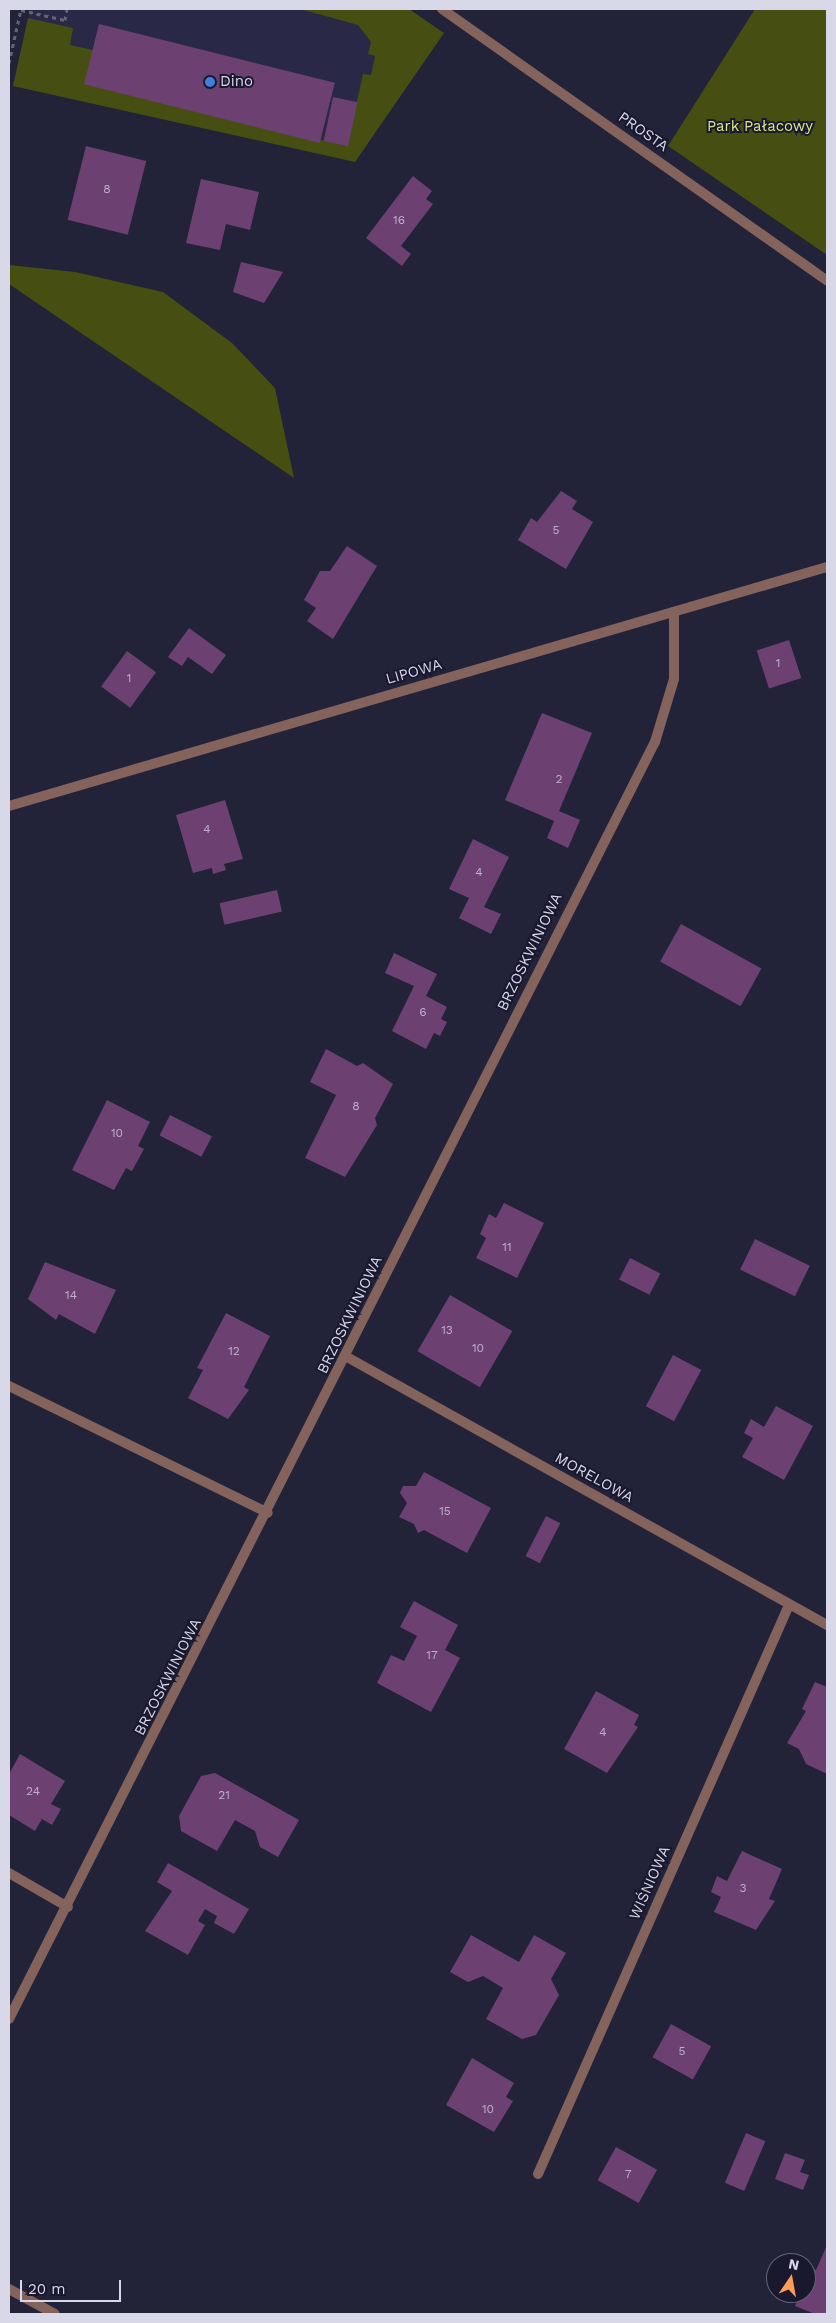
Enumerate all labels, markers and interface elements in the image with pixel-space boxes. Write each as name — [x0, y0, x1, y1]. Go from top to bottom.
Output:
place label: Dino — [220, 73, 253, 91]
marker: Dino — [204, 76, 216, 88]
street label: PROSTA — [614, 108, 672, 156]
park label: Park Pałacowy — [707, 118, 813, 136]
house number: 8 — [103, 183, 111, 197]
house number: 16 — [393, 214, 405, 228]
house number: 5 — [553, 524, 559, 538]
street label: LIPOWA — [384, 655, 444, 689]
house number: 1 — [776, 657, 780, 671]
house number: 1 — [127, 672, 131, 686]
house number: 2 — [556, 773, 562, 787]
house number: 4 — [203, 823, 211, 837]
house number: 4 — [475, 866, 483, 880]
street label: BRZOSKWINIOWA — [494, 890, 566, 1014]
house number: 6 — [419, 1006, 427, 1020]
house number: 8 — [352, 1100, 360, 1114]
house number: 10 — [111, 1127, 123, 1141]
house number: 11 — [502, 1241, 512, 1255]
street label: BRZOSKWINIOWA — [314, 1253, 386, 1377]
house number: 14 — [65, 1289, 77, 1303]
house number: 13 — [441, 1324, 453, 1338]
house number: 10 — [472, 1342, 484, 1356]
house number: 12 — [228, 1345, 240, 1359]
street label: MORELOWA — [552, 1449, 636, 1507]
house number: 15 — [439, 1505, 451, 1519]
street label: BRZOSKWINIOWA — [131, 1616, 205, 1738]
house number: 17 — [426, 1649, 438, 1663]
house number: 4 — [599, 1726, 607, 1740]
house number: 24 — [26, 1785, 40, 1799]
house number: 21 — [218, 1789, 230, 1803]
street label: WIŚNIOWA — [626, 1843, 674, 1923]
house number: 3 — [740, 1882, 746, 1896]
house number: 5 — [679, 2045, 685, 2059]
house number: 10 — [482, 2103, 494, 2117]
house number: 7 — [625, 2168, 631, 2182]
north arrow — [766, 2253, 816, 2303]
text: N — [787, 2255, 801, 2273]
scale bar — [22, 2270, 124, 2302]
text: 20 m — [28, 2280, 66, 2298]

